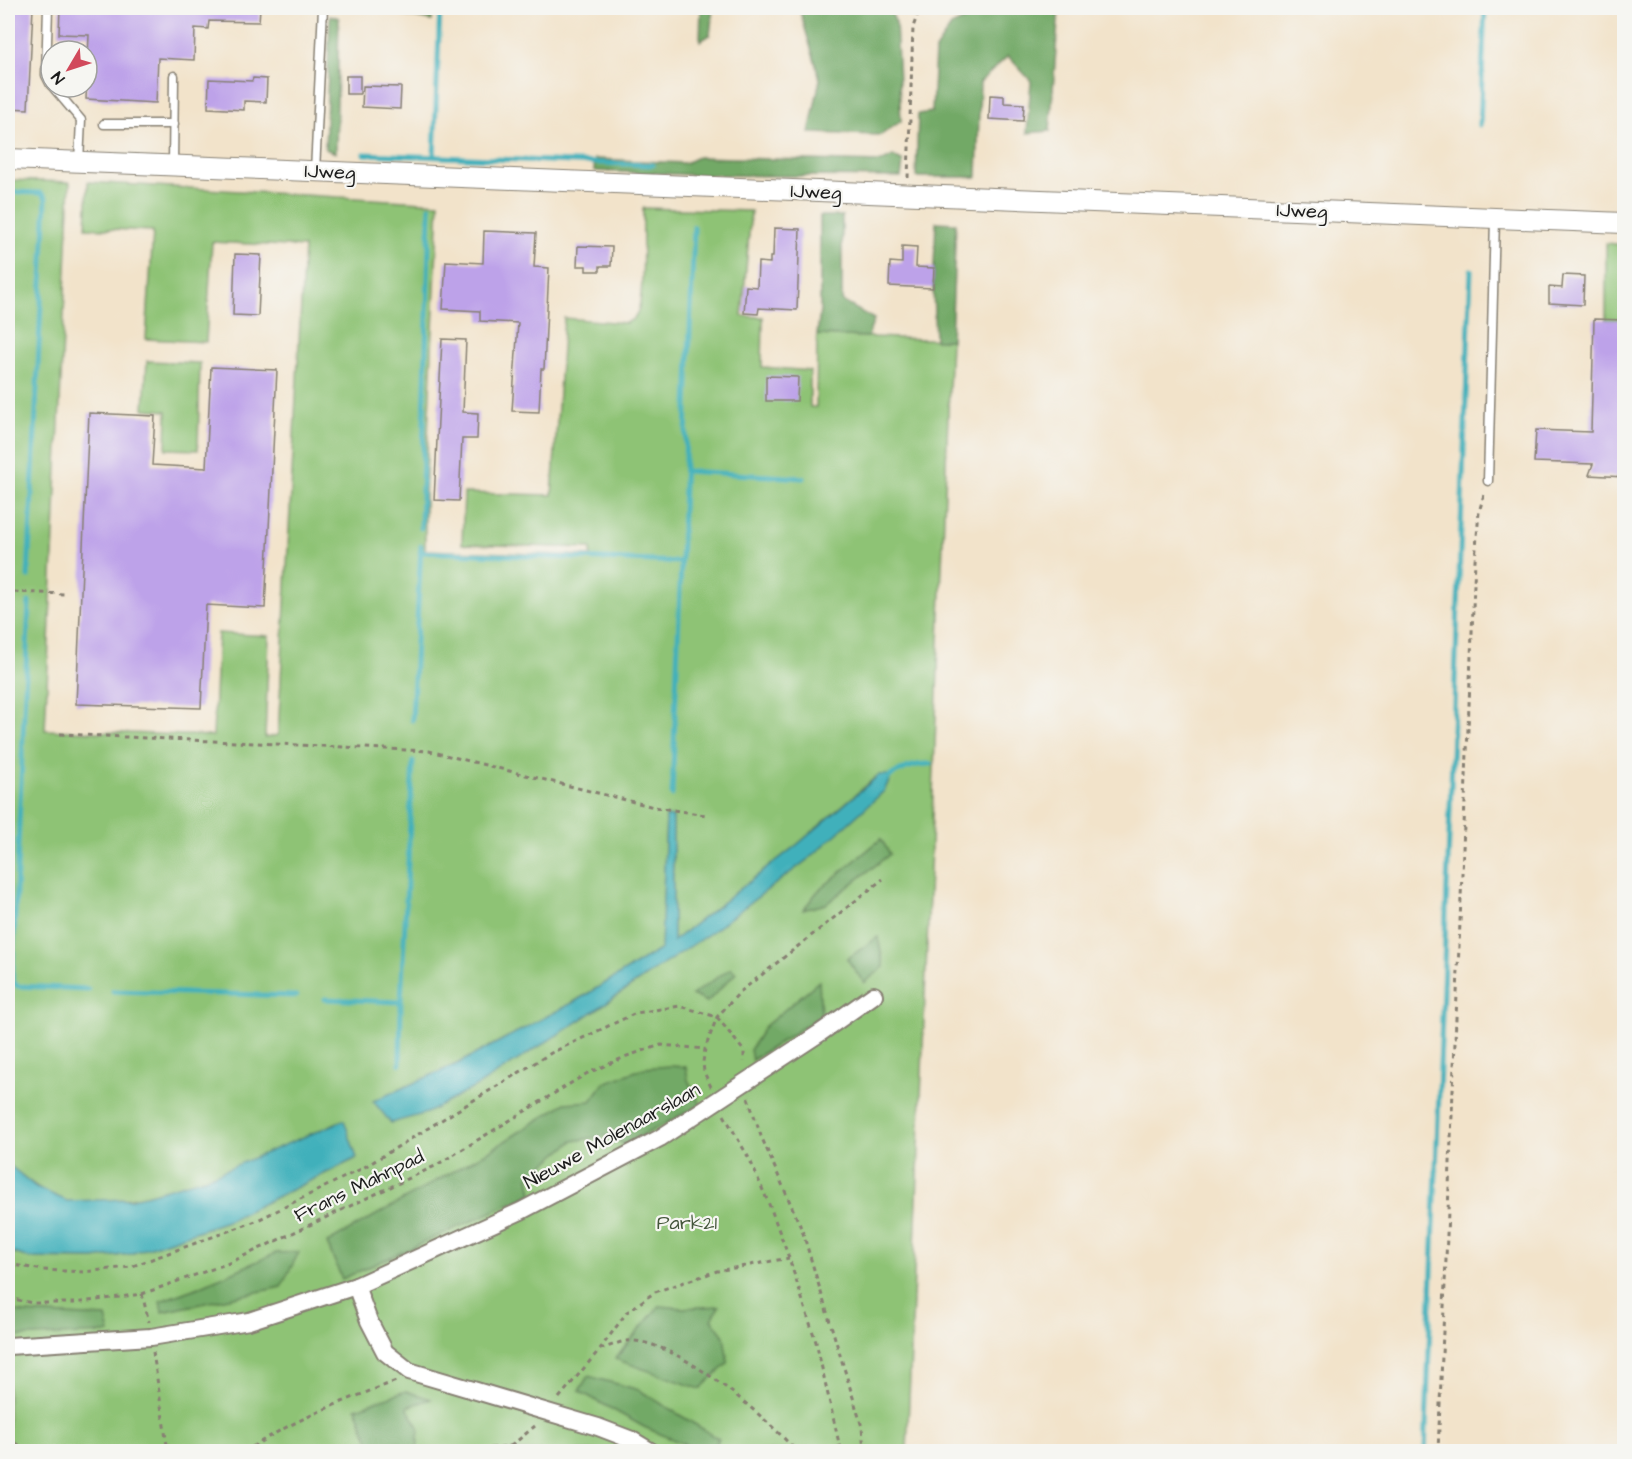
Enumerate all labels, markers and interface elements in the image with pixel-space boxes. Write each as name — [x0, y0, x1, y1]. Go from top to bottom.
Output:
north arrow — [39, 39, 99, 99]
text: N — [46, 67, 70, 89]
street label: IJweg — [304, 157, 356, 188]
street label: IJweg — [790, 177, 842, 208]
street label: IJweg — [1276, 196, 1328, 227]
street label: Nieuwe Molenaarslaan — [519, 1076, 705, 1196]
street label: Frans Mahnpad — [289, 1142, 429, 1230]
park label: Park21 — [657, 1209, 718, 1237]

